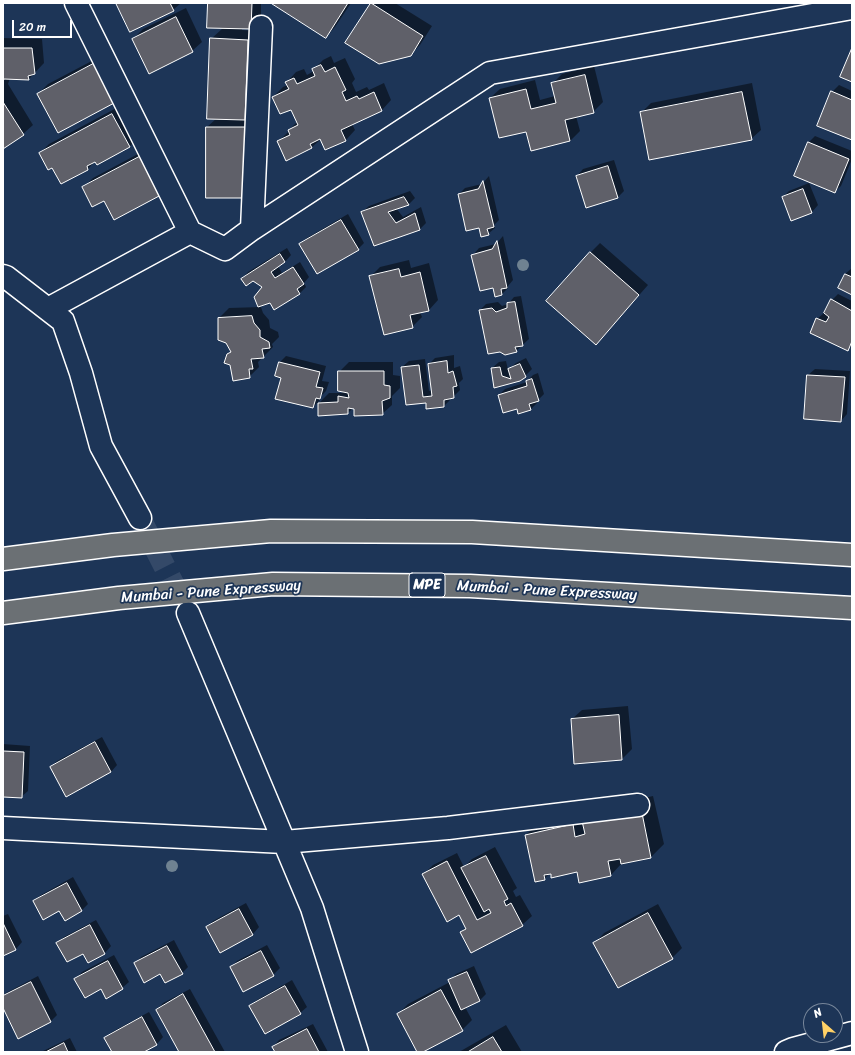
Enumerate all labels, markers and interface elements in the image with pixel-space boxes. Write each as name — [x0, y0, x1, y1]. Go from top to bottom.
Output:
scale bar — [14, 12, 74, 38]
text: 20 m — [19, 16, 46, 38]
road number: MPE — [409, 573, 445, 597]
street label: Mumbai - Pune Expressway — [120, 577, 302, 607]
street label: Mumbai - Pune Expressway — [456, 577, 638, 605]
north arrow — [803, 1003, 843, 1043]
text: N — [810, 1003, 825, 1023]

